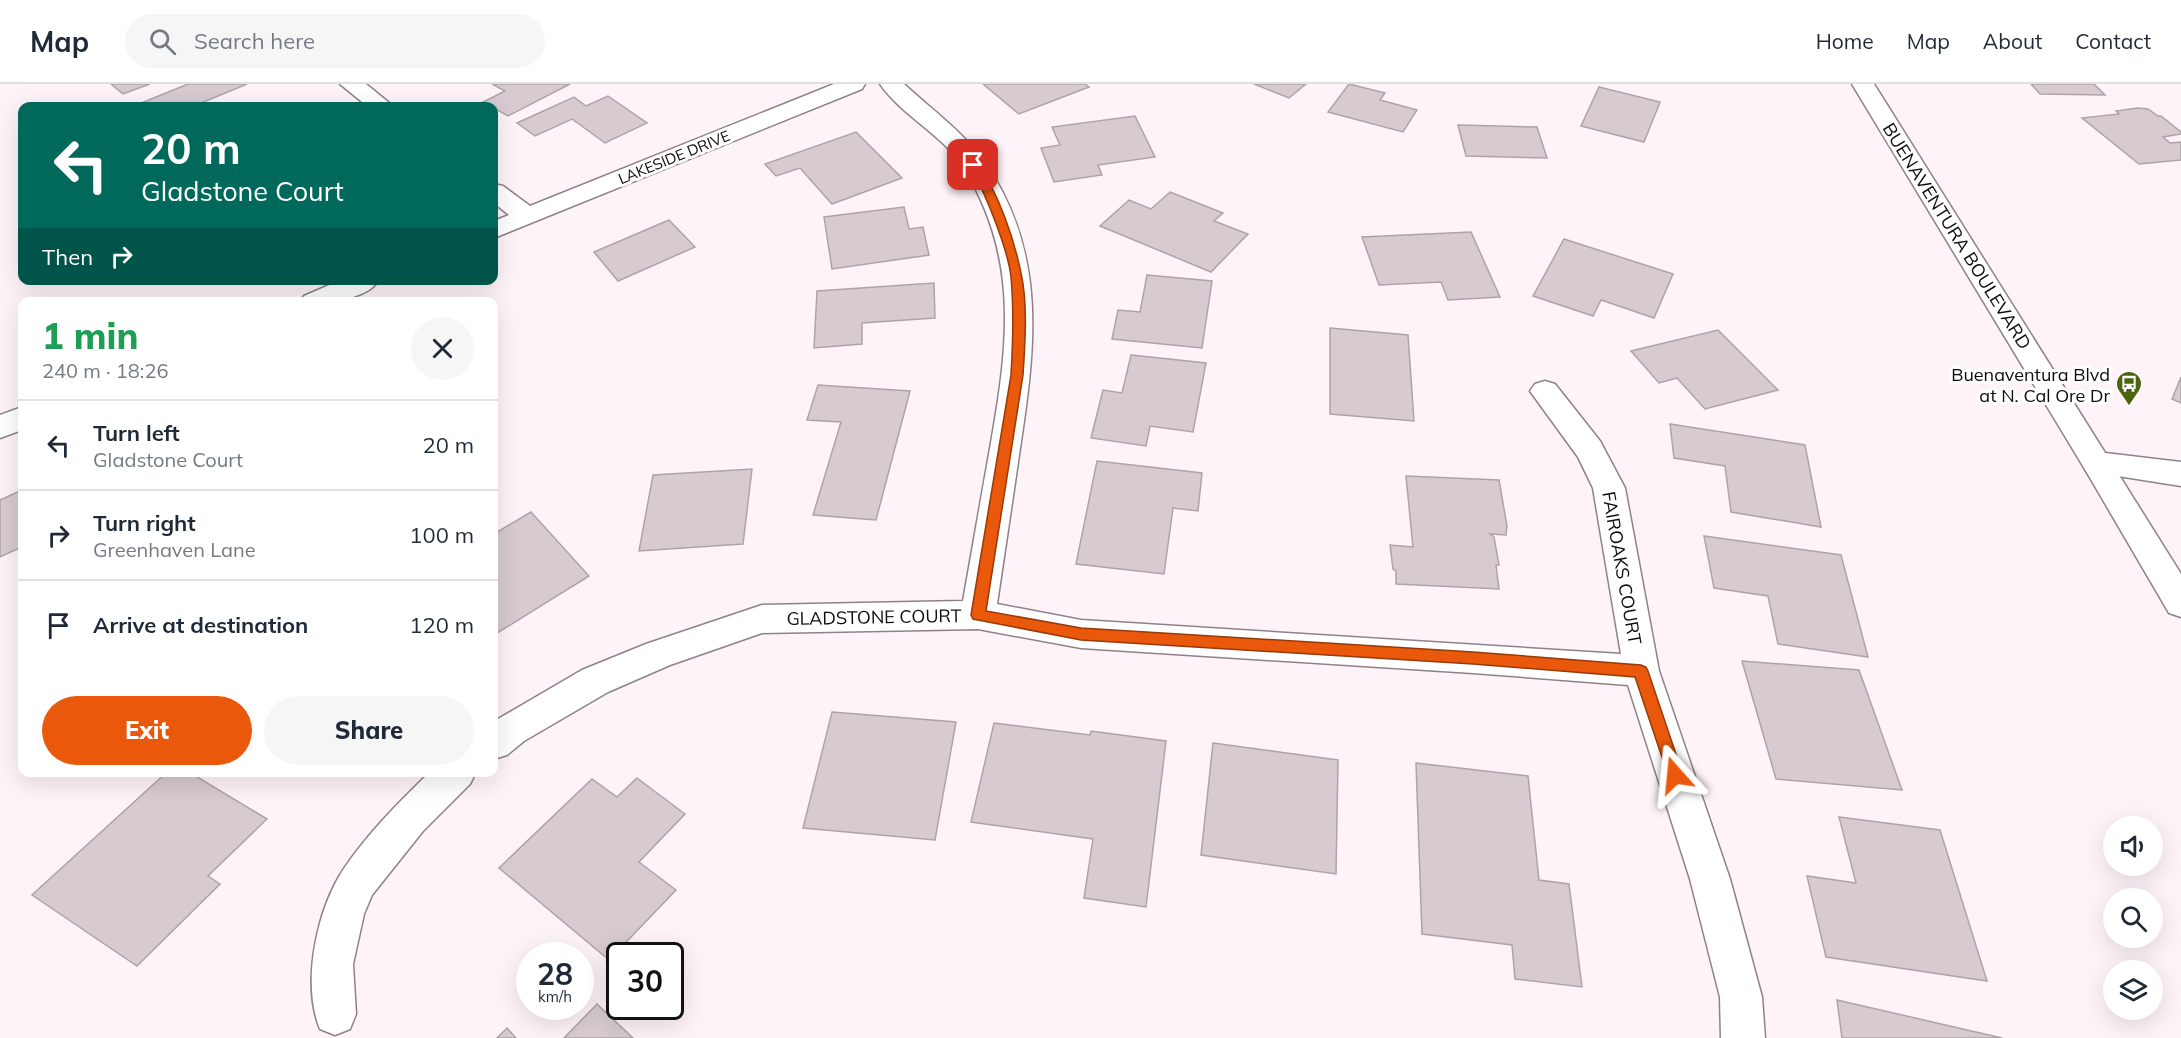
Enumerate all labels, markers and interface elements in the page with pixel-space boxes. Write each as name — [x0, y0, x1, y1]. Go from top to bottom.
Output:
search box — [125, 14, 545, 68]
text: Map — [30, 24, 89, 59]
icon: search — [146, 25, 179, 58]
text: Search here — [194, 27, 315, 55]
text: Home — [1816, 28, 1874, 54]
text: Map — [1907, 28, 1950, 54]
text: About — [1983, 28, 2042, 54]
text: Contact — [2075, 28, 2151, 54]
street label: BUENAVENTURA BOULEVARD — [1878, 119, 2036, 353]
text: 20 m — [141, 122, 241, 175]
icon: left — [42, 126, 120, 204]
street label: LAKESIDE DRIVE — [615, 126, 733, 188]
pin — [947, 139, 998, 190]
icon: arrive — [956, 148, 989, 181]
text: Gladstone Court — [141, 174, 344, 208]
icon: right — [105, 240, 138, 273]
text: Then — [42, 243, 93, 271]
text: 1 min — [42, 313, 138, 358]
button: close — [411, 317, 474, 380]
text: 240 m · 18:26 — [42, 358, 168, 383]
place label: Buenaventura Blvd at N. Cal Ore Dr — [1951, 363, 2110, 407]
bus stop icon: Buenaventura Blvd at N. Cal Ore Dr — [2114, 369, 2144, 407]
text: Turn left — [93, 419, 180, 447]
icon: left — [42, 429, 75, 462]
text: 20 m — [423, 431, 474, 459]
text: Gladstone Court — [93, 447, 243, 472]
street label: FAIROAKS COURT — [1597, 490, 1647, 646]
text: Turn right — [93, 509, 196, 537]
icon: right — [42, 519, 75, 552]
text: 100 m — [409, 521, 474, 549]
text: Greenhaven Lane — [93, 537, 256, 562]
street label: GLADSTONE COURT — [786, 604, 962, 630]
icon: arrive — [42, 609, 75, 642]
text: Arrive at destination — [93, 611, 308, 639]
text: 120 m — [409, 611, 474, 639]
button: Exit — [42, 696, 252, 765]
button: Share — [264, 696, 474, 765]
position arrow — [1643, 743, 1707, 807]
map controls — [2103, 816, 2163, 1020]
button: sound — [2103, 816, 2163, 876]
button: search — [2103, 888, 2163, 948]
speed limit sign: 30 — [606, 942, 684, 1020]
text: 28 — [537, 955, 573, 993]
button: layers — [2103, 960, 2163, 1020]
text: km/h — [538, 987, 572, 1006]

